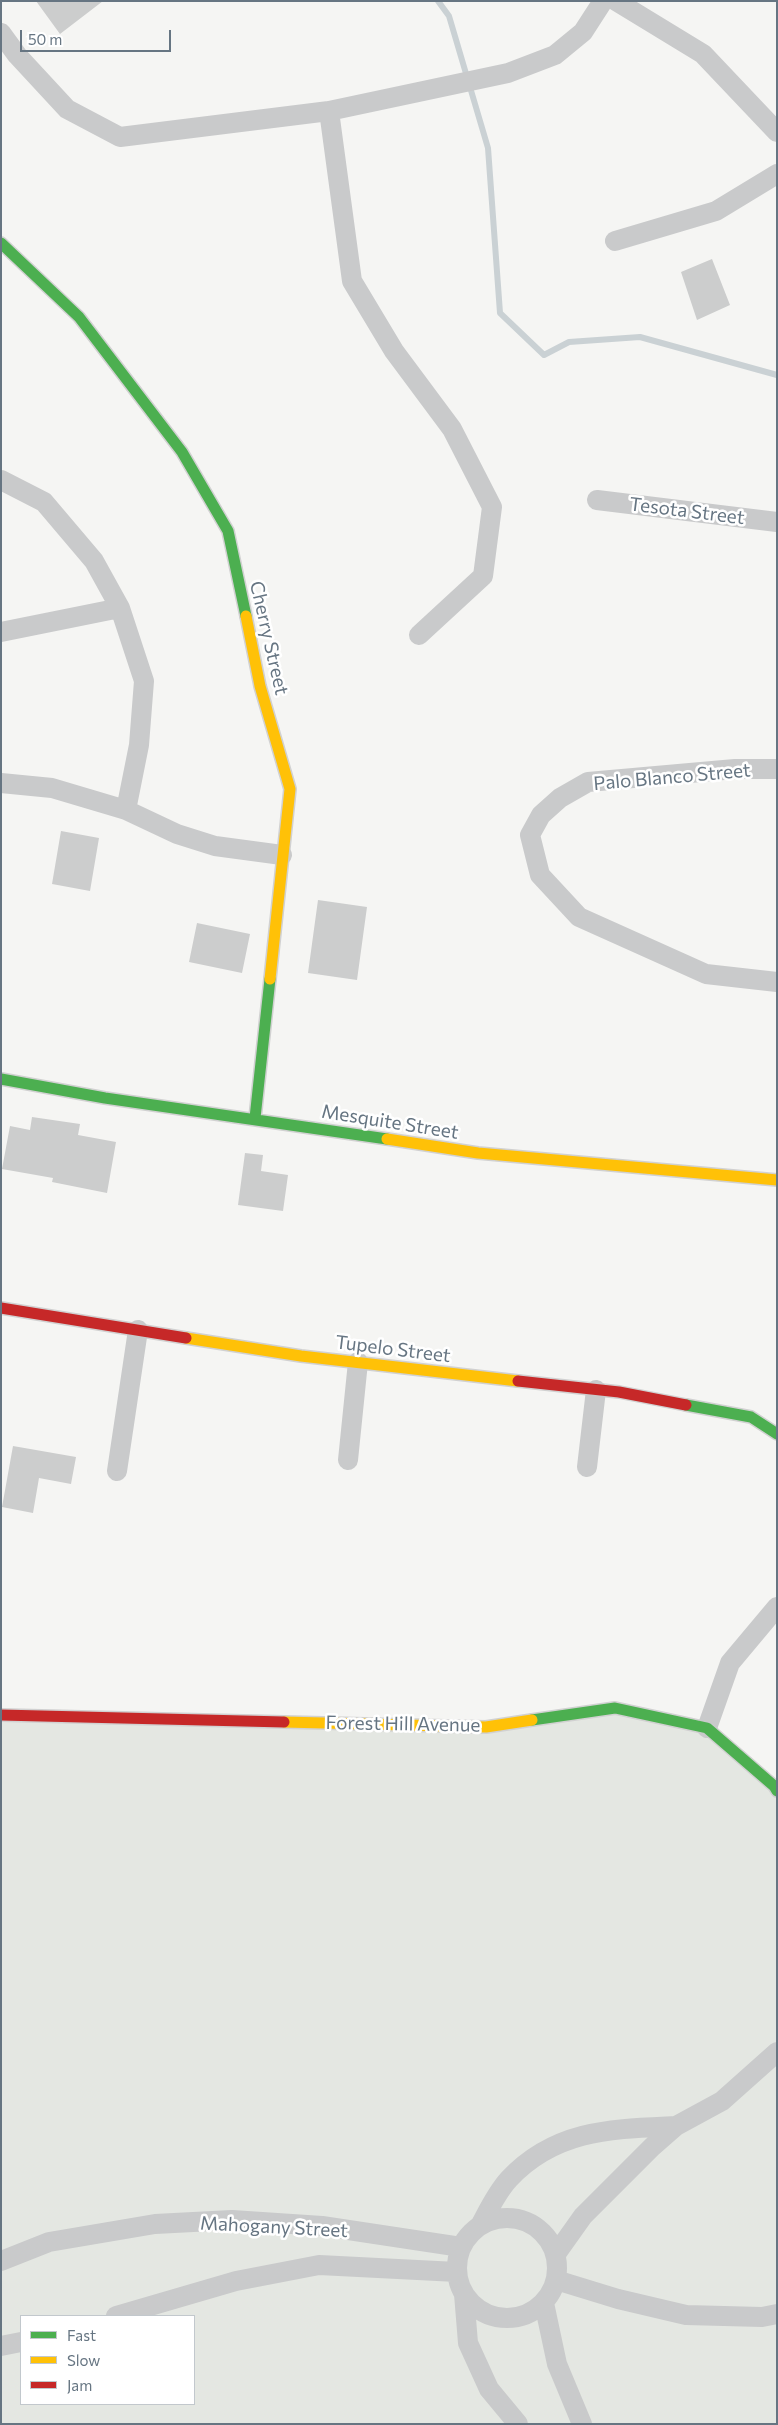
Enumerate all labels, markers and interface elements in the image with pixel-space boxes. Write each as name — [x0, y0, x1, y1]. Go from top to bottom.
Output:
scale bar — [22, 20, 174, 52]
text: 50 m — [28, 30, 62, 48]
street label: Tesota Street — [628, 493, 746, 529]
street label: Cherry Street — [245, 579, 293, 697]
street label: Palo Blanco Street — [592, 759, 752, 795]
street label: Mesquite Street — [320, 1100, 460, 1144]
street label: Tupelo Street — [334, 1331, 452, 1367]
street label: Forest Hill Avenue — [325, 1711, 481, 1737]
street label: Mahogany Street — [199, 2212, 349, 2242]
legend — [20, 2315, 195, 2405]
text: Fast — [67, 2326, 96, 2344]
text: Slow — [67, 2351, 100, 2369]
text: Jam — [67, 2376, 92, 2394]

